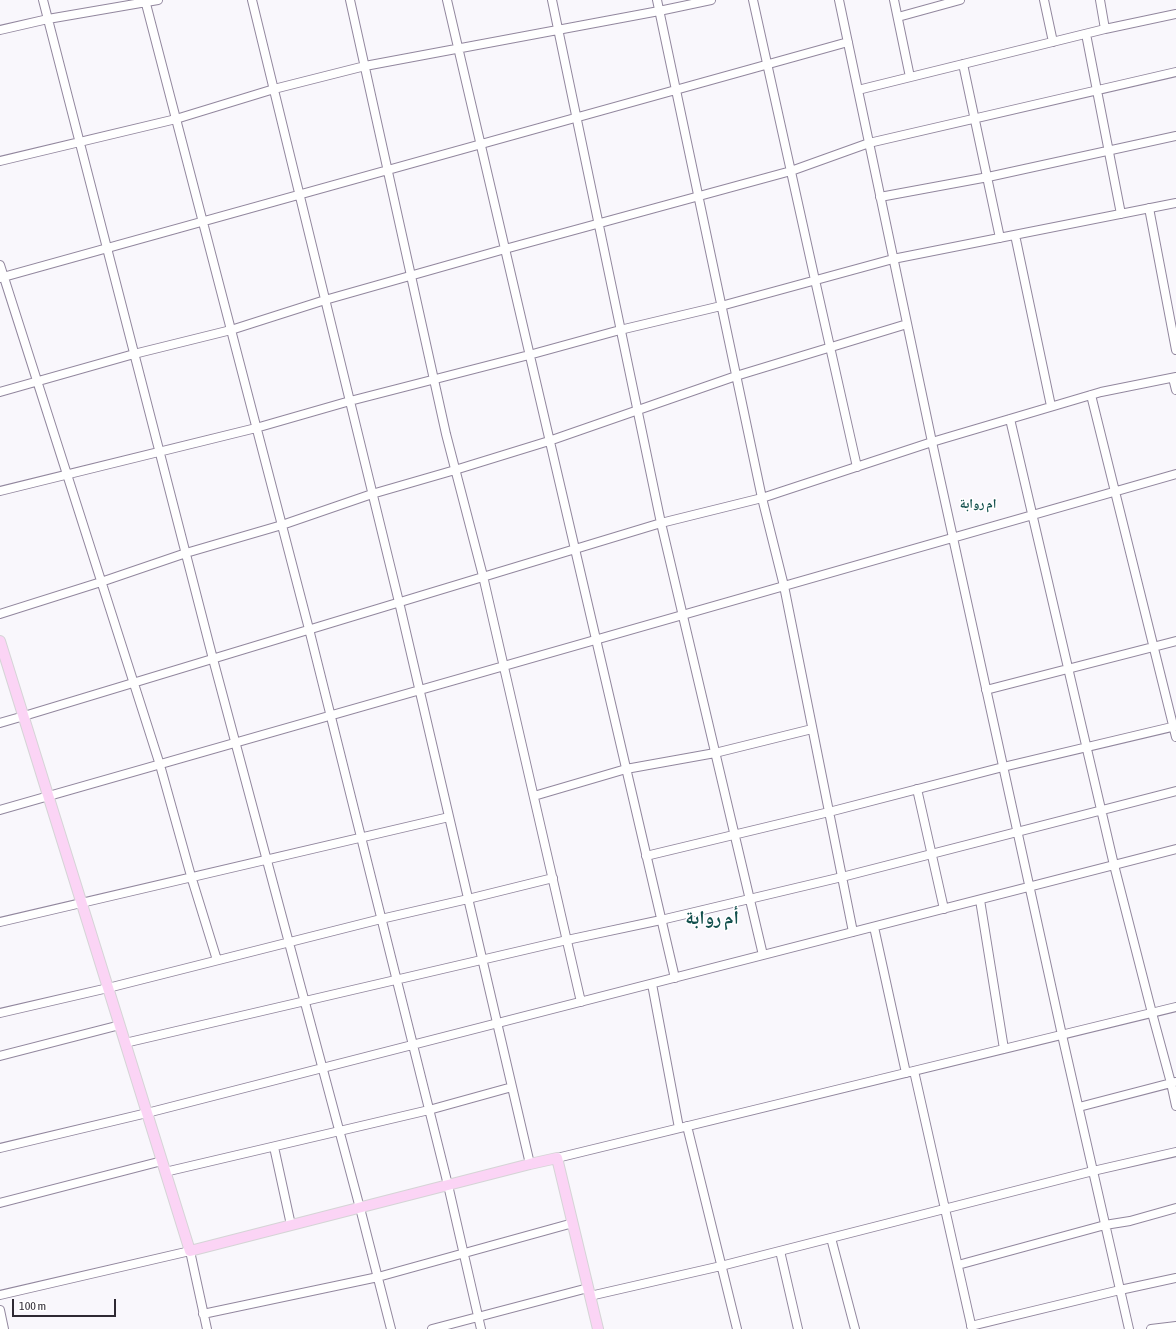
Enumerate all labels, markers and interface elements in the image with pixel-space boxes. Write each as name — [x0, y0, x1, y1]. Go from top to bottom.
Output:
district label: ام روابة — [960, 496, 996, 512]
district label: أم روابة — [685, 907, 739, 929]
scale bar — [14, 1291, 118, 1317]
text: 100 m — [19, 1299, 46, 1313]

